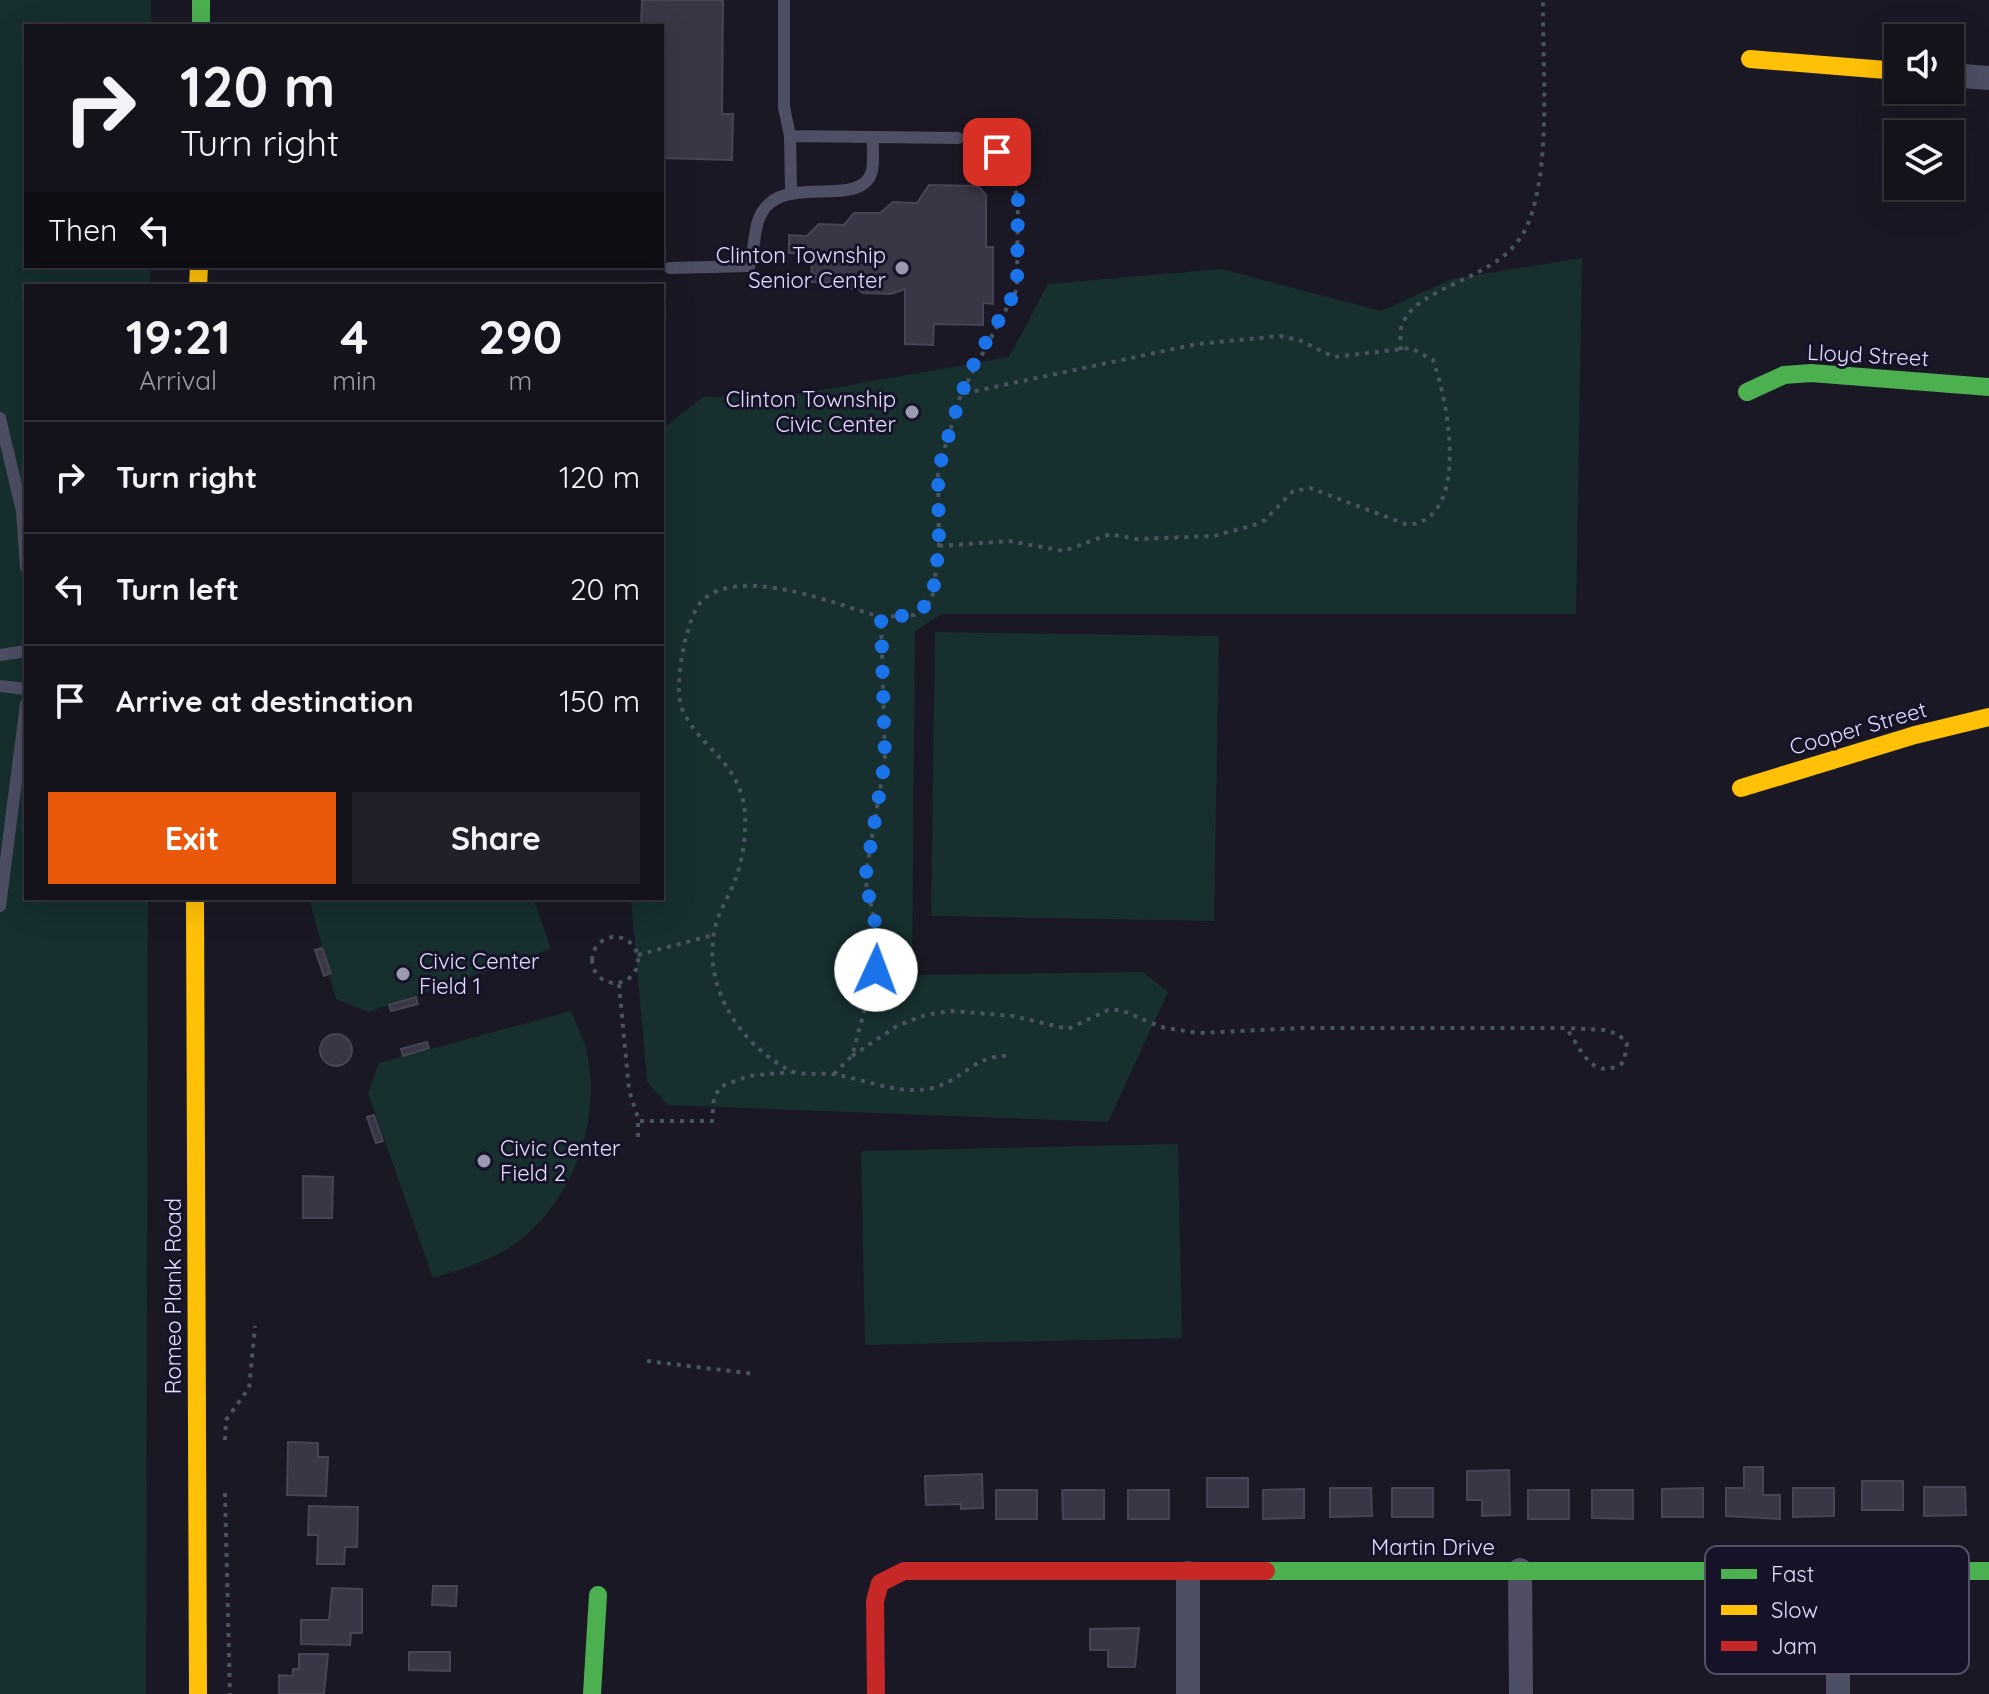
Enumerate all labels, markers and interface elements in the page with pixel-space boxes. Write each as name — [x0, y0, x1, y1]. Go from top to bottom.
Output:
map controls — [1884, 24, 1964, 200]
button: sound — [1884, 24, 1964, 104]
text: 120 m — [180, 51, 335, 121]
icon: right — [48, 56, 152, 160]
pin — [963, 118, 1031, 186]
text: Turn right — [180, 120, 339, 165]
button: layers — [1884, 120, 1964, 200]
icon: arrive — [975, 130, 1019, 174]
icon: left — [133, 208, 177, 252]
text: Then — [48, 211, 117, 249]
place label: Clinton Township Senior Center — [716, 241, 887, 294]
marker: Clinton Township Senior Center — [893, 259, 911, 277]
text: 19:21 — [126, 306, 231, 366]
text: 4 — [340, 306, 369, 366]
text: 290 — [478, 306, 562, 366]
street label: Lloyd Street — [1807, 338, 1929, 372]
text: Arrival — [139, 364, 217, 397]
text: min — [332, 364, 377, 397]
text: m — [508, 364, 532, 397]
place label: Clinton Township Civic Center — [726, 385, 897, 438]
marker: Clinton Township Civic Center — [903, 403, 921, 421]
icon: right — [48, 455, 92, 499]
text: Turn right — [116, 458, 257, 496]
text: 120 m — [559, 458, 640, 496]
icon: left — [48, 567, 92, 611]
text: Turn left — [116, 570, 239, 608]
text: 20 m — [570, 570, 640, 608]
icon: arrive — [48, 679, 92, 723]
text: Arrive at destination — [116, 682, 414, 720]
text: 150 m — [559, 682, 640, 720]
street label: Cooper Street — [1786, 695, 1930, 761]
button: Exit — [48, 792, 336, 884]
button: Share — [352, 792, 640, 884]
position arrow — [834, 928, 918, 1012]
place label: Civic Center Field 1 — [419, 947, 540, 1000]
marker: Civic Center Field 1 — [394, 965, 412, 983]
place label: Civic Center Field 2 — [500, 1134, 621, 1187]
marker: Civic Center Field 2 — [475, 1152, 493, 1170]
street label: Romeo Plank Road — [159, 1198, 187, 1394]
street label: Martin Drive — [1371, 1533, 1495, 1561]
legend — [1705, 1546, 1969, 1674]
text: Fast — [1771, 1560, 1814, 1588]
text: Slow — [1771, 1596, 1818, 1624]
text: Jam — [1771, 1632, 1817, 1660]

